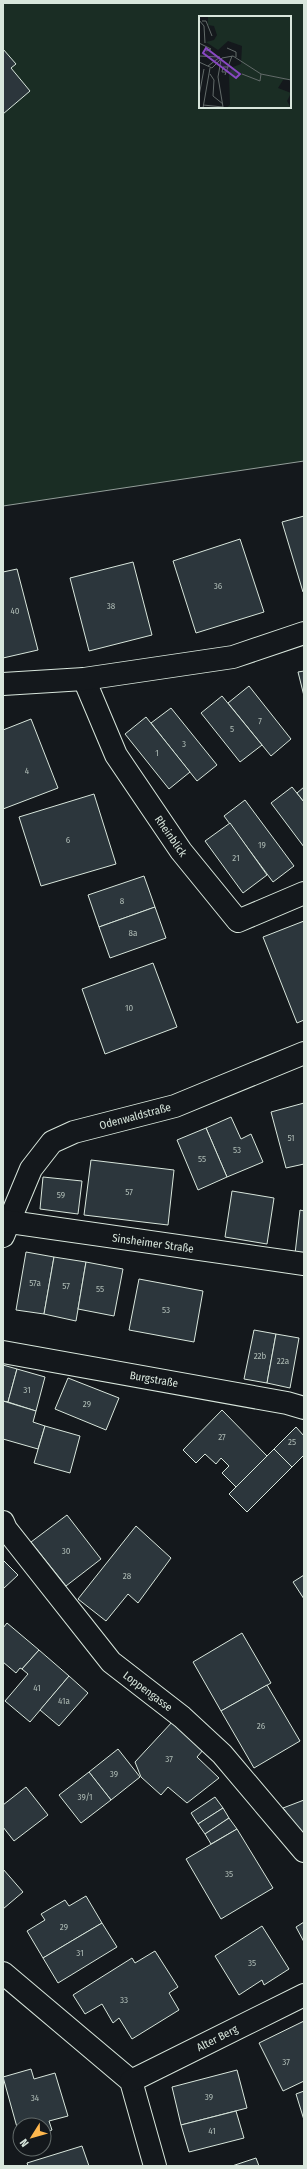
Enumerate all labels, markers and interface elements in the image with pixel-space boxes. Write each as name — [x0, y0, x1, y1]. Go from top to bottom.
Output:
inset map — [199, 16, 291, 108]
house number: 36 — [214, 581, 223, 591]
house number: 38 — [107, 601, 116, 611]
house number: 40 — [10, 606, 20, 616]
house number: 7 — [258, 716, 262, 726]
house number: 5 — [230, 724, 234, 734]
house number: 3 — [182, 739, 186, 749]
house number: 1 — [155, 748, 159, 758]
house number: 4 — [25, 766, 30, 776]
street label: Rheinblick — [152, 813, 190, 860]
house number: 6 — [66, 835, 71, 845]
house number: 19 — [258, 840, 266, 850]
house number: 21 — [232, 853, 240, 863]
house number: 8 — [120, 896, 125, 906]
house number: 8a — [129, 928, 138, 938]
house number: 10 — [125, 1003, 133, 1013]
street label: Odenwaldstraße — [98, 1101, 172, 1132]
house number: 51 — [287, 1133, 295, 1143]
house number: 53 — [233, 1145, 241, 1155]
house number: 55 — [198, 1154, 206, 1164]
house number: 57 — [125, 1187, 133, 1197]
house number: 59 — [57, 1190, 65, 1200]
street label: Sinsheimer Straße — [111, 1231, 195, 1256]
house number: 57a — [29, 1278, 41, 1288]
house number: 57 — [62, 1281, 70, 1291]
house number: 55 — [96, 1284, 104, 1294]
house number: 53 — [162, 1305, 170, 1315]
house number: 22b — [254, 1351, 267, 1361]
house number: 22a — [277, 1356, 290, 1366]
street label: Burgstraße — [129, 1369, 179, 1390]
house number: 31 — [23, 1385, 31, 1395]
house number: 29 — [83, 1399, 91, 1409]
house number: 27 — [218, 1432, 226, 1442]
house number: 25 — [288, 1437, 296, 1447]
house number: 30 — [62, 1546, 71, 1556]
house number: 28 — [123, 1571, 132, 1581]
street label: Loppengasse — [120, 1669, 175, 1714]
house number: 41 — [33, 1683, 41, 1693]
house number: 41a — [58, 1696, 70, 1706]
house number: 26 — [257, 1721, 266, 1731]
house number: 37 — [165, 1754, 173, 1764]
house number: 39 — [110, 1769, 118, 1779]
house number: 39/1 — [77, 1792, 93, 1802]
house number: 35 — [225, 1869, 233, 1879]
house number: 29 — [60, 1922, 68, 1932]
house number: 31 — [76, 1948, 84, 1958]
house number: 35 — [248, 1958, 256, 1968]
house number: 33 — [120, 1995, 128, 2005]
street label: Alter Berg — [195, 2022, 241, 2054]
house number: 37 — [282, 2057, 290, 2067]
house number: 39 — [205, 2092, 213, 2102]
house number: 34 — [31, 2093, 40, 2103]
north arrow — [12, 2117, 52, 2157]
house number: 41 — [208, 2126, 216, 2136]
text: N — [17, 2136, 32, 2149]

